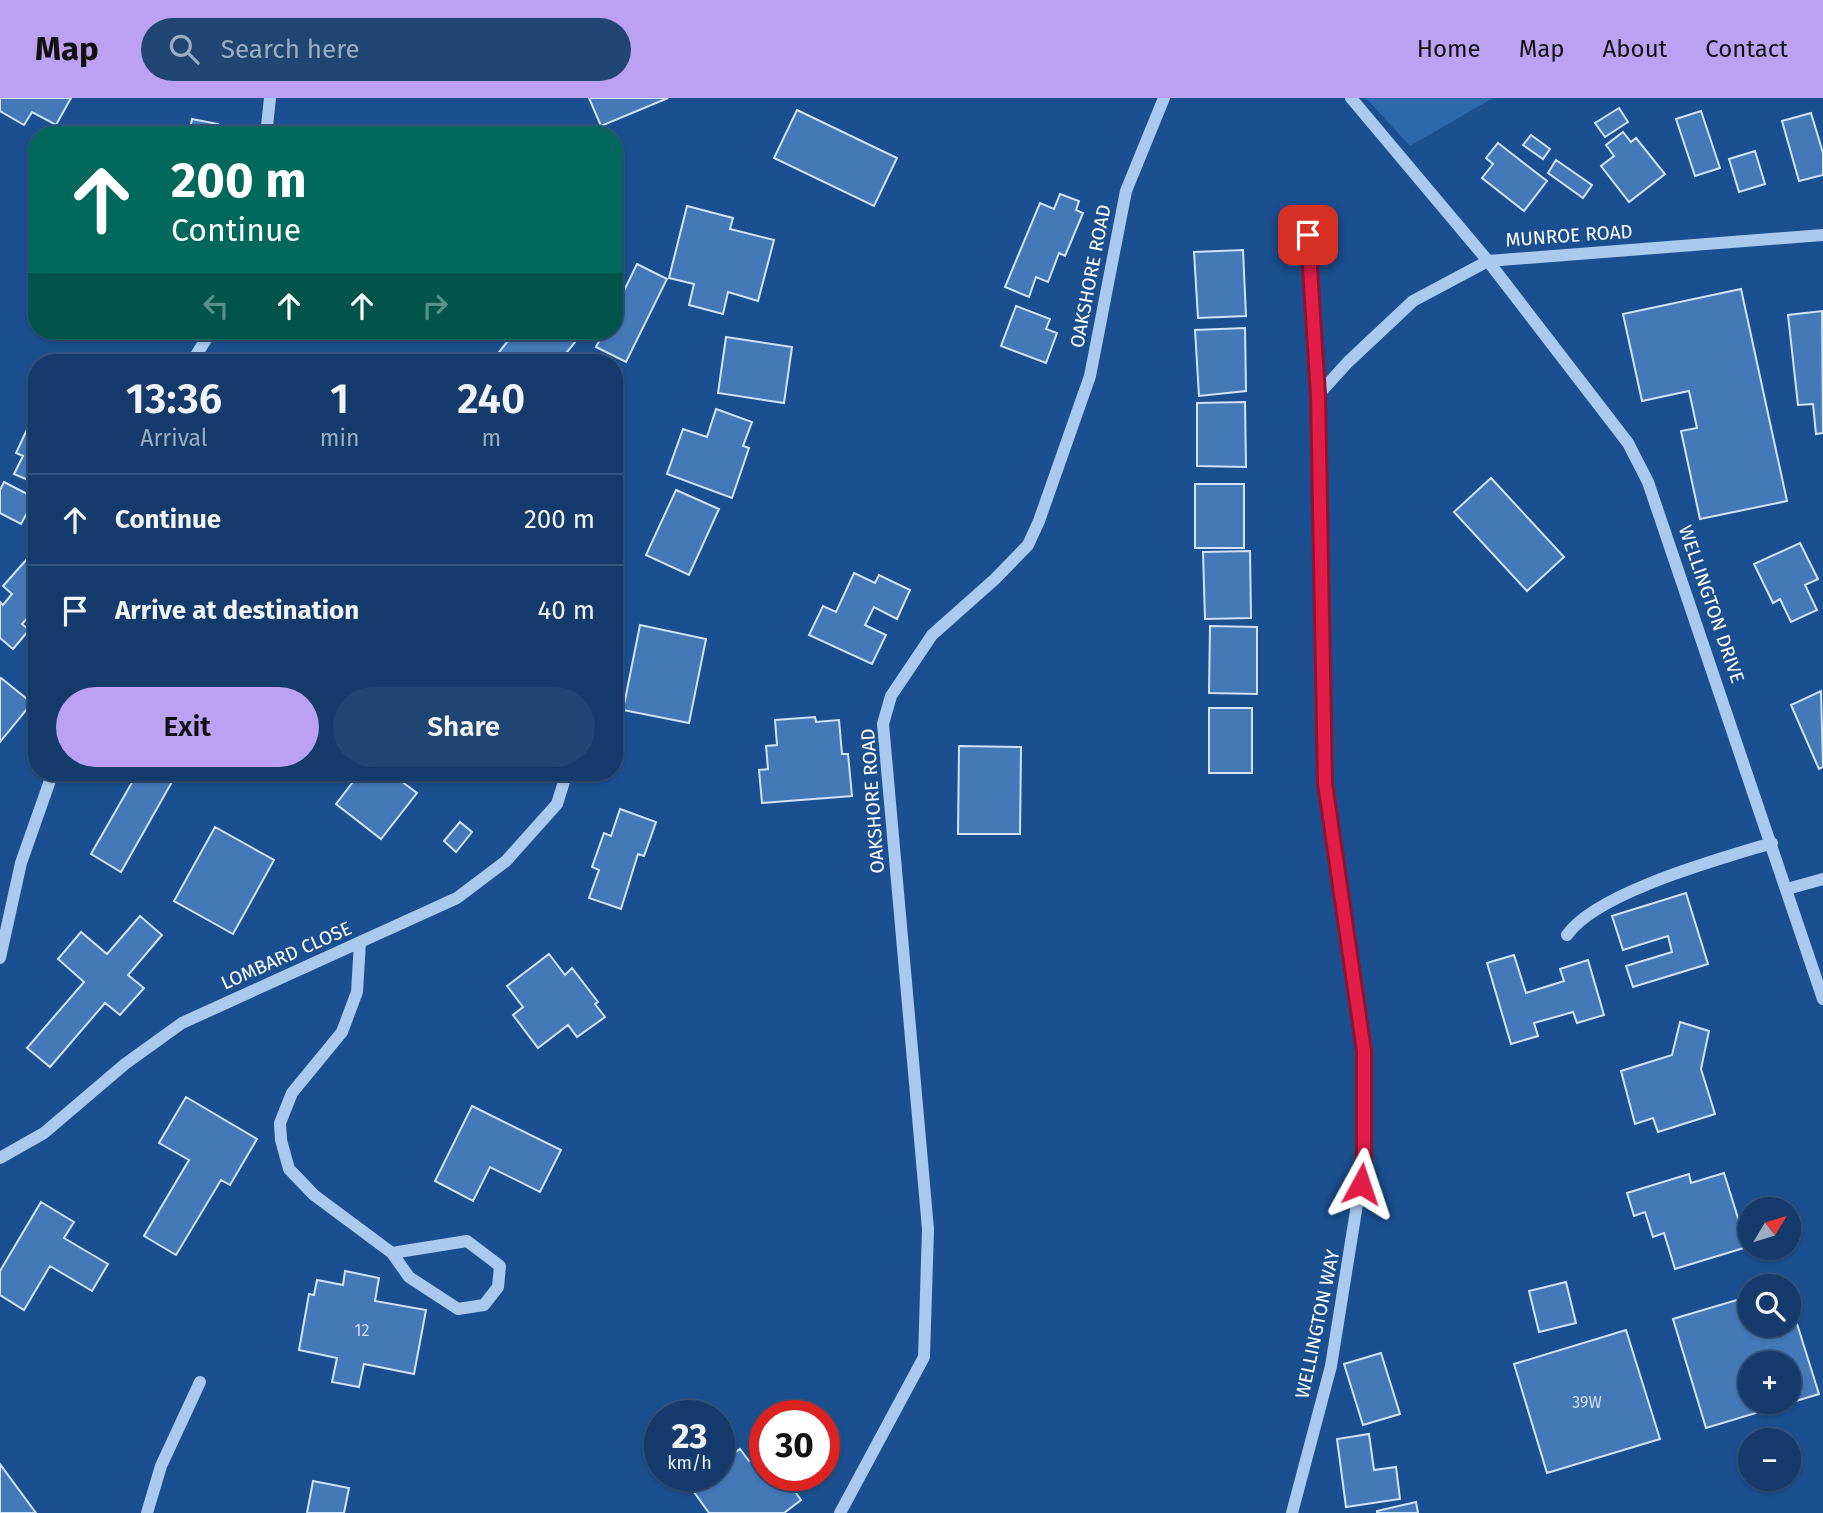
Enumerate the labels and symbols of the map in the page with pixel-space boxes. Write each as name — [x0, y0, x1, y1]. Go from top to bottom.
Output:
street label: OAKSHORE ROAD — [1065, 203, 1116, 350]
pin — [1278, 205, 1338, 265]
street label: MUNROE ROAD — [1505, 220, 1633, 251]
street label: WELLINGTON DRIVE — [1674, 522, 1749, 686]
street label: OAKSHORE ROAD — [856, 728, 889, 874]
street label: LOMBARD CLOSE — [217, 916, 355, 995]
position arrow — [1324, 1147, 1398, 1221]
north arrow — [1738, 1197, 1801, 1260]
street label: WELLINGTON WAY — [1290, 1247, 1345, 1401]
house number: 12 — [355, 1321, 369, 1340]
house number: 39W — [1572, 1393, 1602, 1412]
speed limit sign: 30 — [749, 1400, 840, 1491]

